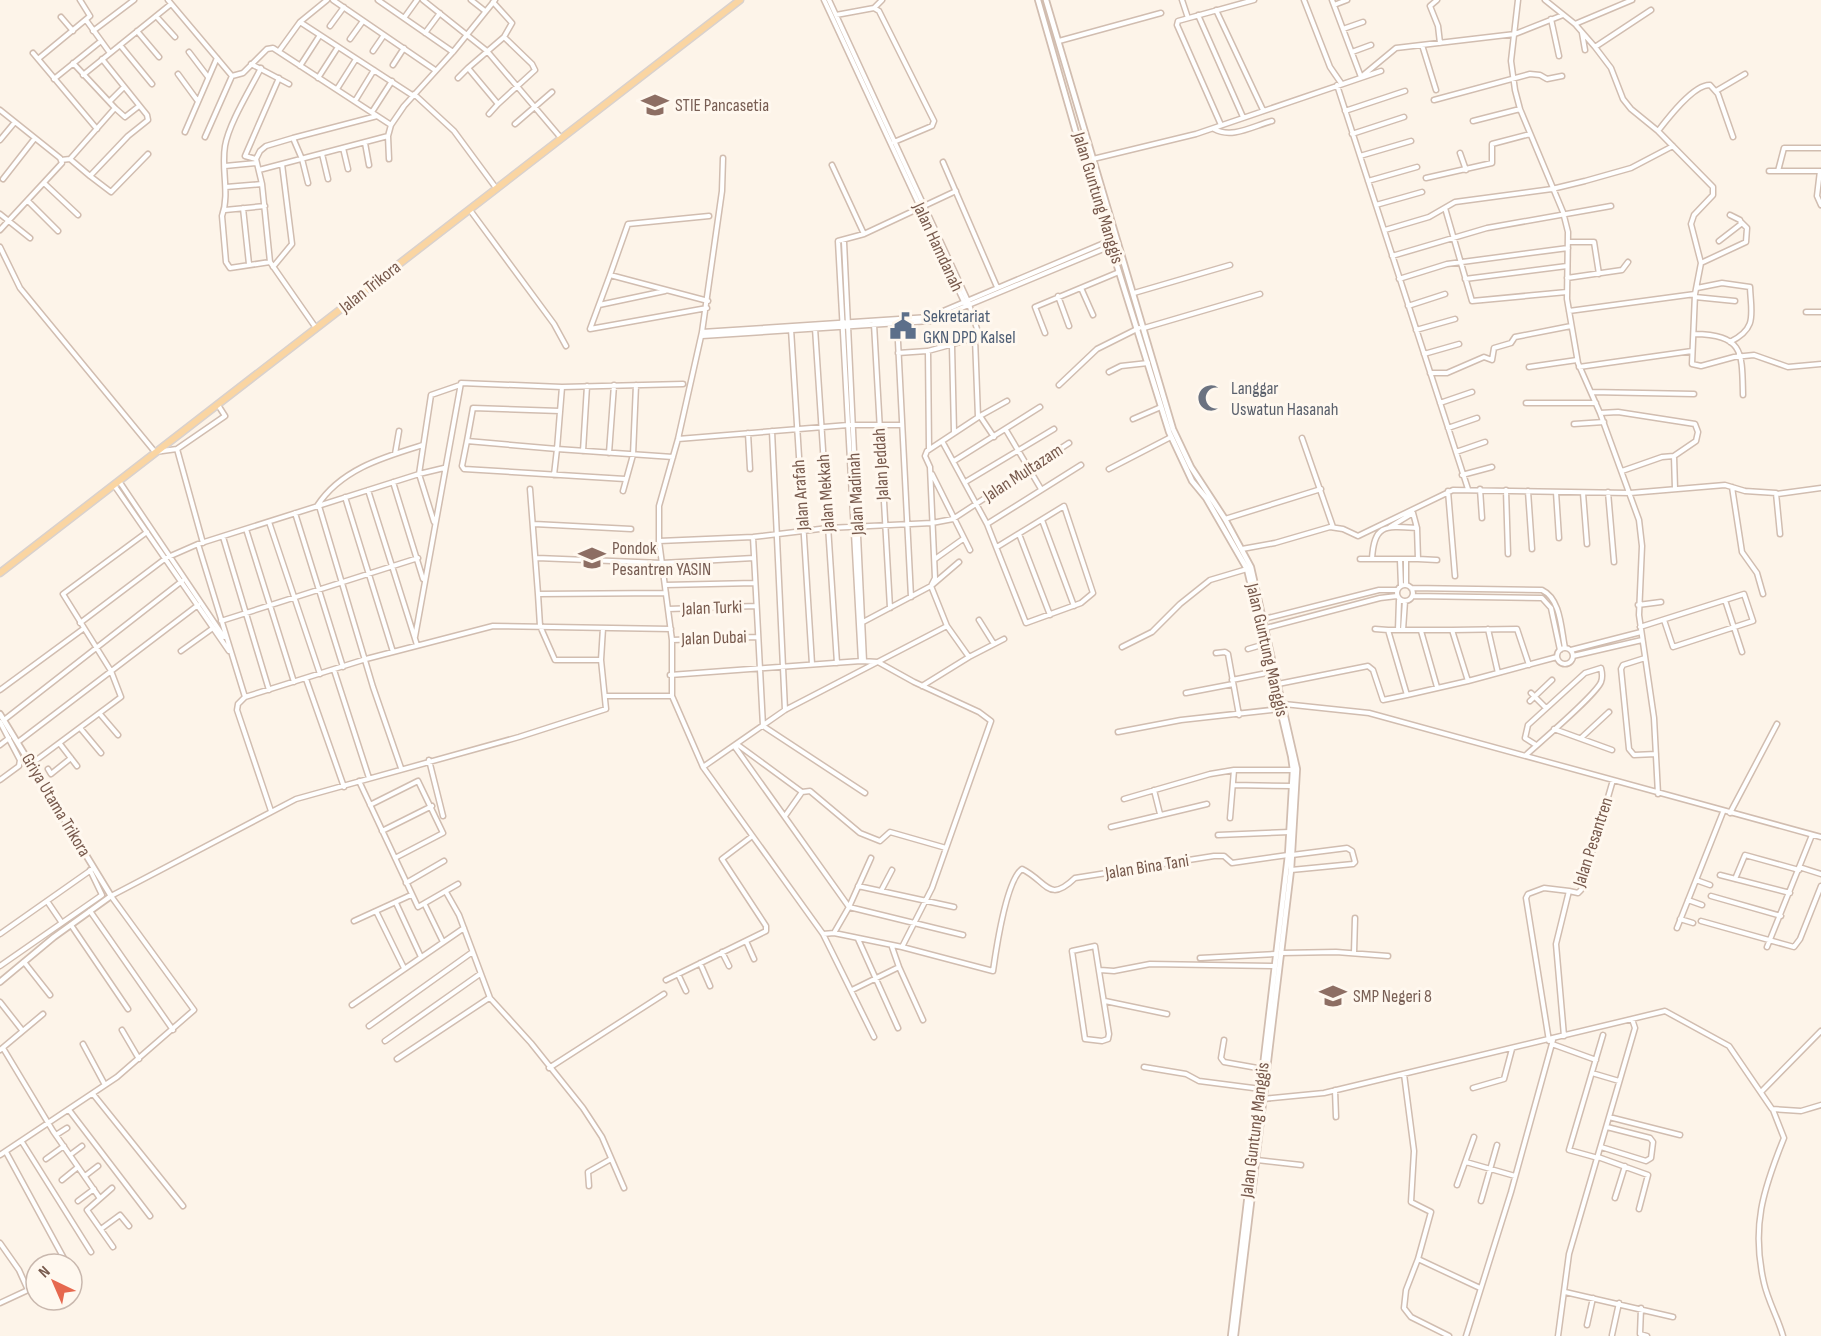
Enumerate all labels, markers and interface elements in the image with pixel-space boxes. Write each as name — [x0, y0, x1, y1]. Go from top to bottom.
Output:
school or university icon: STIE Pancasetia — [640, 90, 670, 120]
place label: STIE Pancasetia — [675, 95, 769, 116]
street label: Jalan Guntung Manggis — [1068, 129, 1128, 266]
street label: Jalan Hamdanah — [908, 198, 968, 295]
street label: Jalan Trikora — [334, 257, 405, 318]
place label: Sekretariat GKN DPD Kalsel — [923, 306, 1016, 348]
public building icon: Sekretariat GKN DPD Kalsel — [888, 311, 918, 341]
place label: Langgar Uswatun Hasanah — [1231, 378, 1339, 420]
mosque icon: Langgar Uswatun Hasanah — [1196, 383, 1226, 413]
street label: Jalan Jeddah — [869, 427, 893, 502]
street label: Jalan Multazam — [979, 440, 1067, 507]
street label: Jalan Madinah — [843, 452, 869, 537]
street label: Jalan Mekkah — [813, 453, 839, 534]
street label: Jalan Arafah — [788, 459, 814, 532]
place label: Pondok Pesantren YASIN — [612, 538, 711, 580]
school or university icon: Pondok Pesantren YASIN — [577, 543, 607, 573]
street label: Jalan Guntung Manggis — [1241, 580, 1293, 719]
street label: Jalan Turki — [680, 596, 743, 620]
street label: Jalan Dubai — [680, 626, 747, 650]
street label: Griya Utama Trikora — [17, 749, 95, 861]
street label: Jalan Pesantren — [1568, 795, 1617, 890]
street label: Jalan Bina Tani — [1103, 850, 1190, 884]
school or university icon: SMP Negeri 8 — [1318, 981, 1348, 1011]
place label: SMP Negeri 8 — [1353, 986, 1432, 1007]
street label: Jalan Guntung Manggis — [1236, 1061, 1274, 1200]
north arrow — [24, 1252, 84, 1312]
text: N — [35, 1262, 54, 1282]

